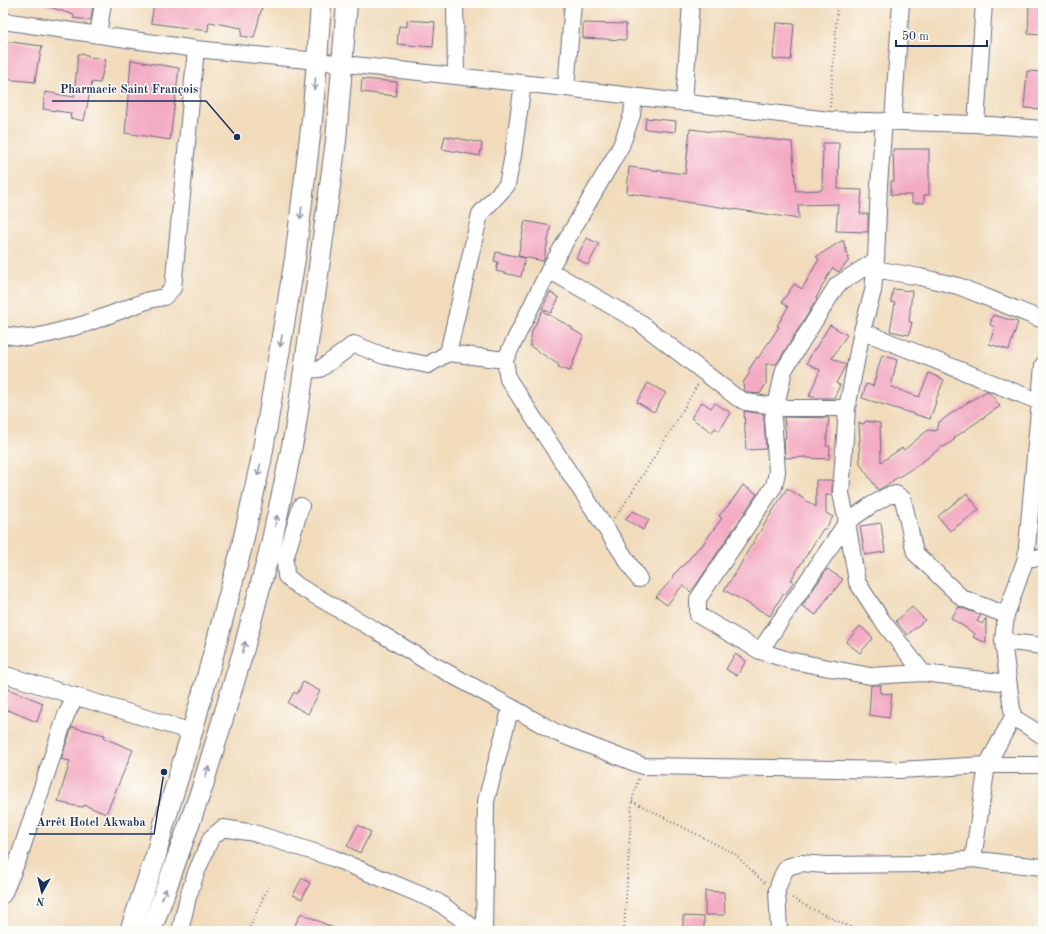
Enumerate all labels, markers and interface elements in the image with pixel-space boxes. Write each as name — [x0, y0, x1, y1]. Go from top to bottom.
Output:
scale bar — [896, 22, 987, 48]
text: 50 m — [902, 30, 929, 43]
callout: Pharmacie Saint François — [52, 77, 206, 101]
one-way arrow — [312, 77, 319, 90]
text: Pharmacie Saint François — [60, 84, 198, 96]
one-way arrow — [297, 206, 304, 219]
one-way arrow — [277, 335, 285, 348]
one-way arrow — [254, 463, 262, 476]
one-way arrow — [273, 515, 281, 528]
one-way arrow — [241, 641, 248, 654]
one-way arrow — [204, 765, 211, 778]
callout: Arrêt Hotel Akwaba — [29, 810, 154, 834]
text: Arrêt Hotel Akwaba — [37, 817, 146, 829]
north arrow — [22, 872, 62, 912]
one-way arrow — [161, 888, 168, 901]
text: N — [35, 894, 46, 906]

